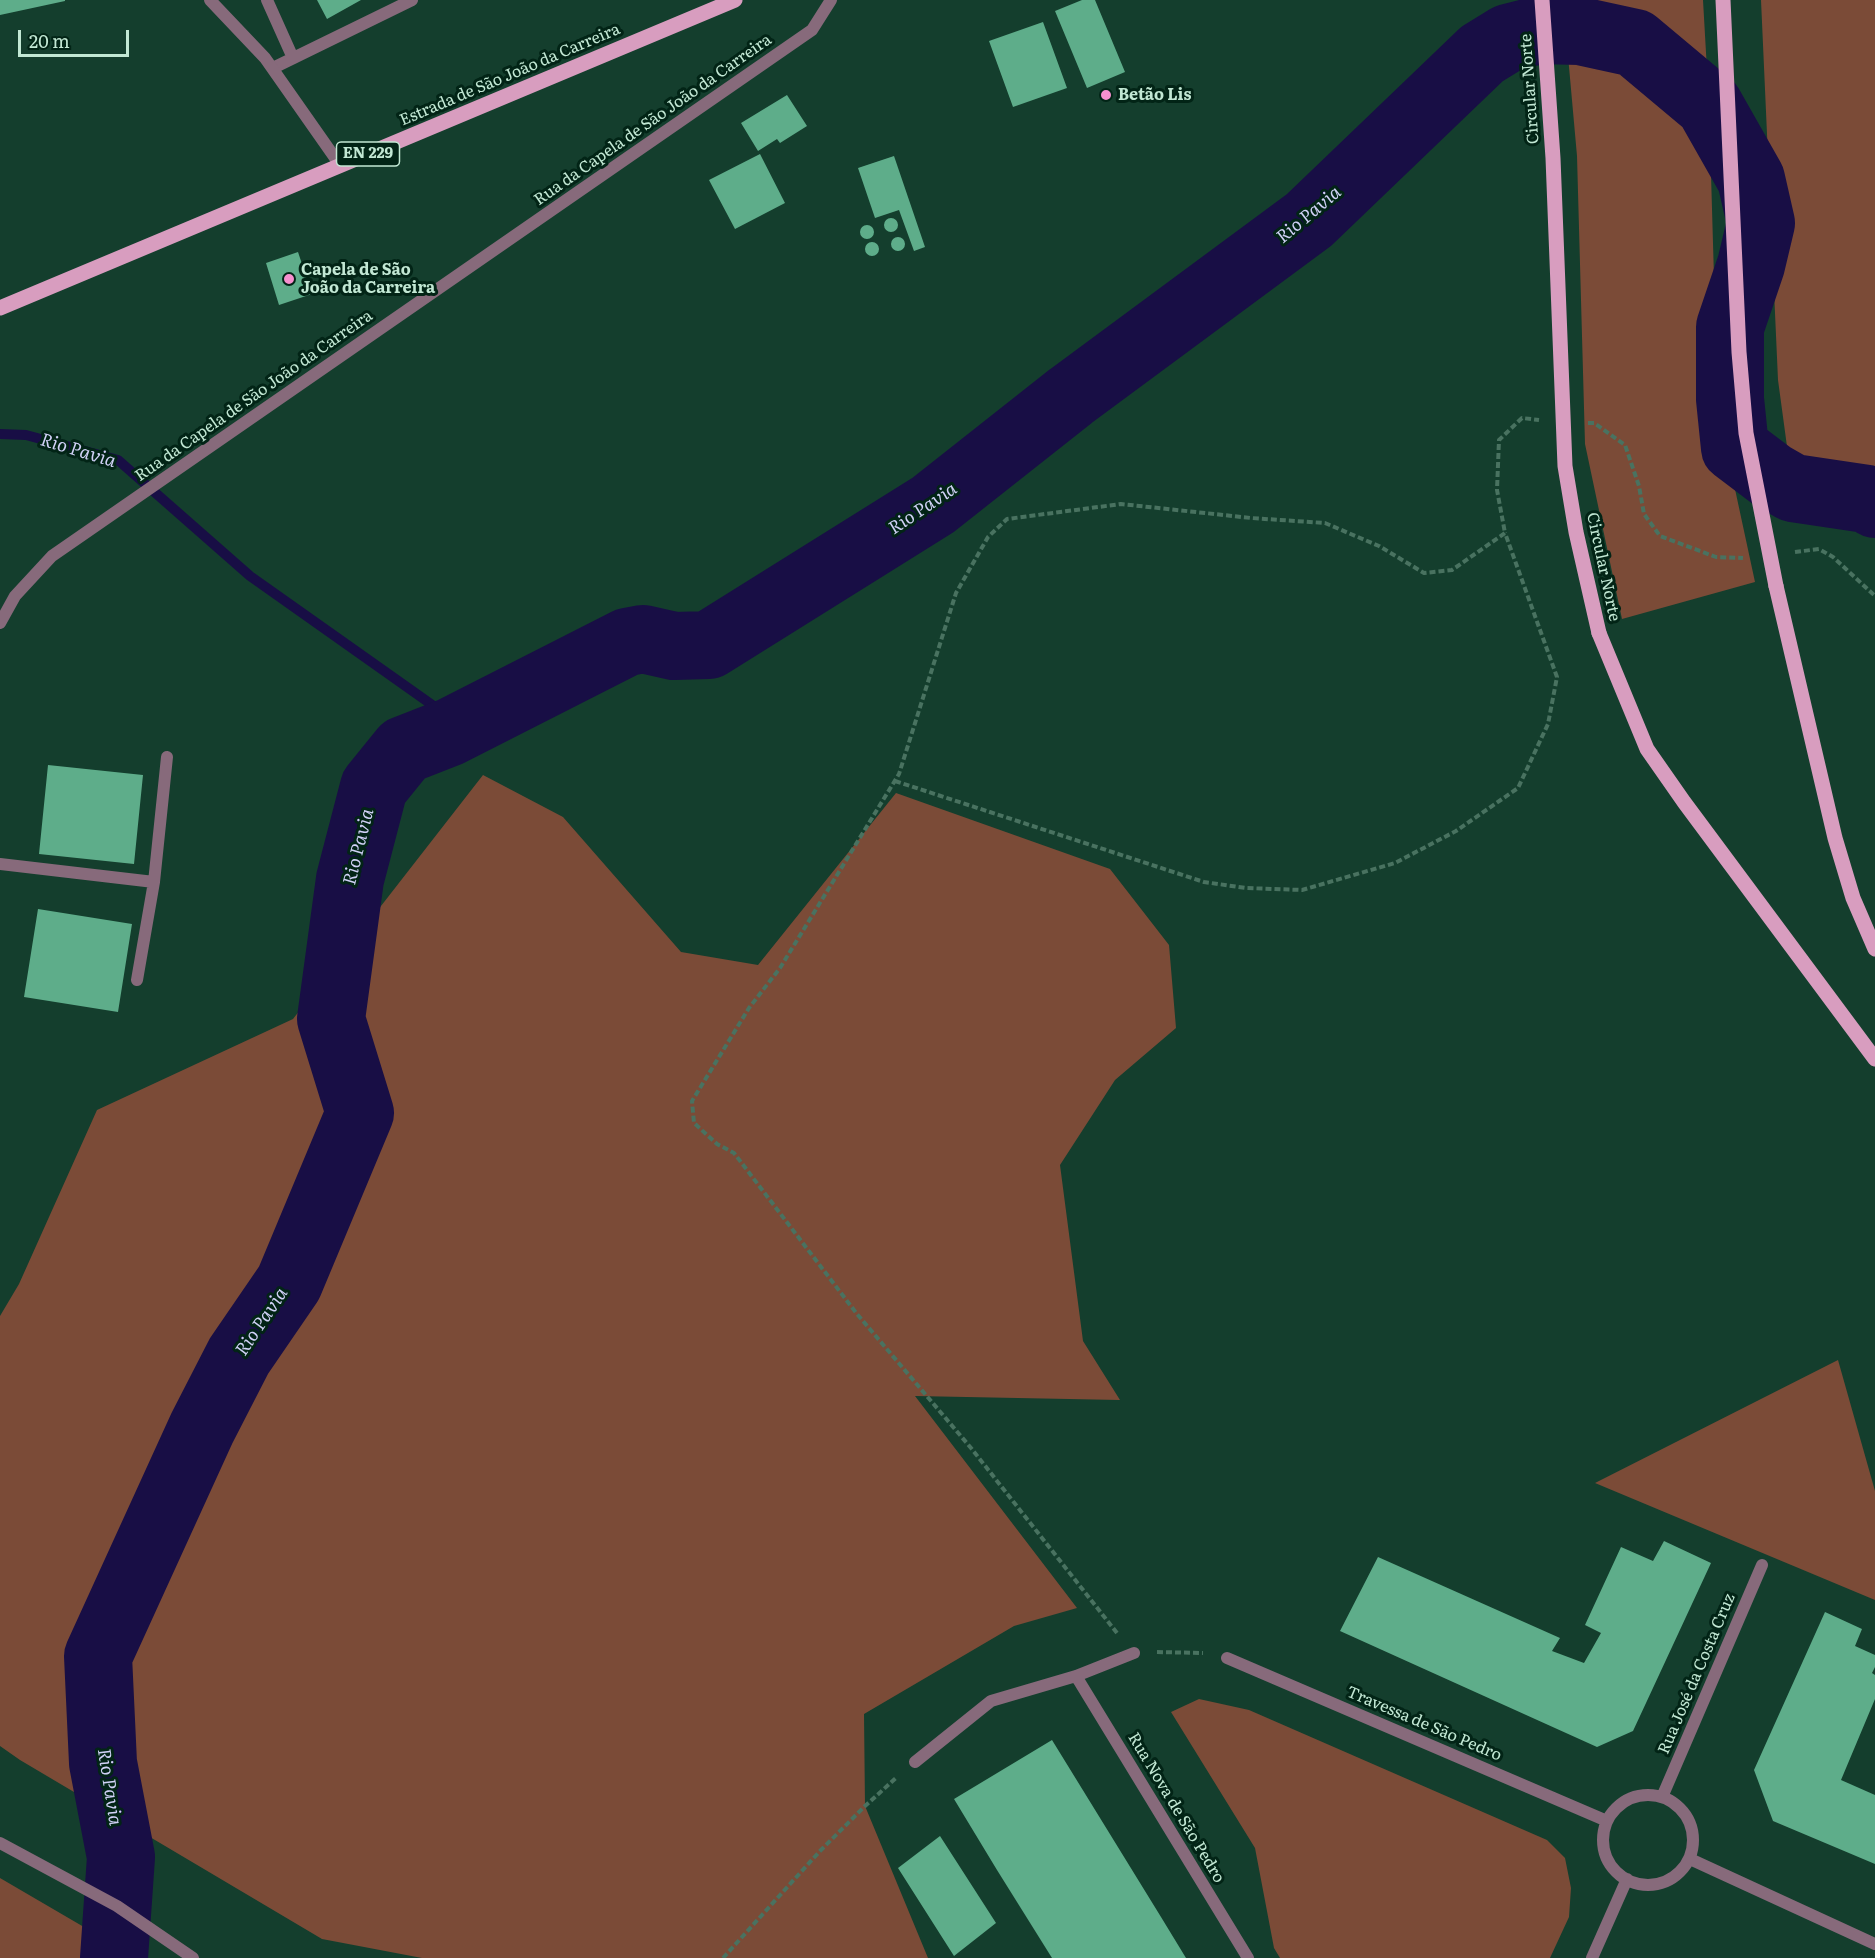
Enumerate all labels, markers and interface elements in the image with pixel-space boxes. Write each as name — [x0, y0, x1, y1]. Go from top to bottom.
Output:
scale bar — [21, 18, 132, 56]
street label: Estrada de São João da Carreira — [397, 20, 623, 130]
text: 20 m — [29, 27, 70, 54]
street label: Rua da Capela de São João da Carreira — [531, 30, 775, 210]
street label: Circular Norte — [1517, 33, 1543, 145]
place label: Betão Lis — [1118, 85, 1191, 105]
marker: Betão Lis — [1099, 88, 1113, 102]
road number: EN 229 — [336, 142, 400, 166]
water label: Rio Pavia — [1272, 182, 1346, 248]
place label: Capela de São João da Carreira — [301, 260, 435, 298]
marker: Capela de São João da Carreira — [282, 272, 296, 286]
street label: Rua da Capela de São João da Carreira — [132, 306, 376, 486]
water label: Rio Pavia — [38, 429, 118, 473]
water label: Rio Pavia — [885, 478, 961, 540]
street label: Circular Norte — [1582, 511, 1624, 623]
water label: Rio Pavia — [339, 807, 379, 887]
water label: Rio Pavia — [231, 1284, 293, 1360]
street label: Rua José da Costa Cruz — [1654, 1591, 1740, 1757]
street label: Travessa de São Pedro — [1344, 1683, 1504, 1765]
street label: Rua Nova de São Pedro — [1124, 1729, 1228, 1887]
water label: Rio Pavia — [92, 1747, 126, 1827]

